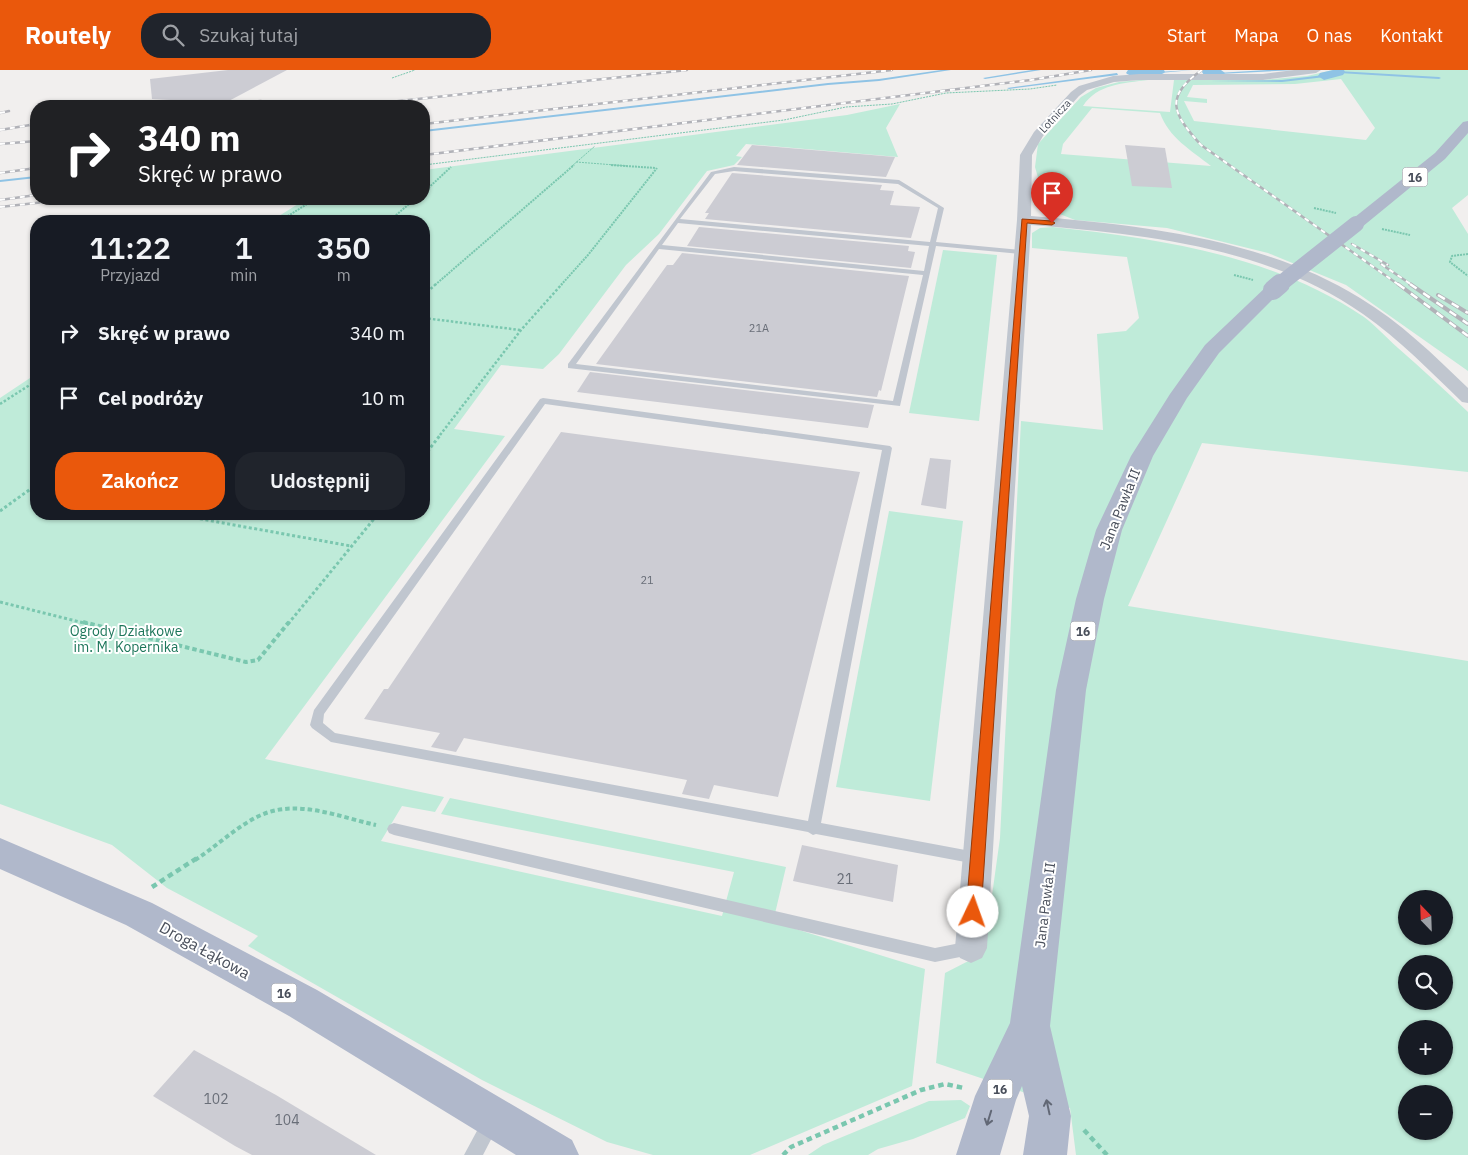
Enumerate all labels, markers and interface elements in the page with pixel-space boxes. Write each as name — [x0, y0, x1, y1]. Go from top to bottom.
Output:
search box — [141, 13, 491, 58]
text: Routely — [25, 19, 111, 51]
icon: search — [159, 21, 187, 49]
text: Szukaj tutaj — [199, 23, 298, 47]
text: Start — [1167, 24, 1206, 47]
text: Mapa — [1234, 24, 1279, 47]
text: O nas — [1307, 24, 1352, 47]
text: Kontakt — [1380, 24, 1443, 47]
street label: Lotnicza — [1036, 96, 1074, 136]
text: 340 m — [138, 115, 241, 161]
icon: right — [55, 120, 120, 185]
text: Skręć w prawo — [138, 159, 282, 188]
road number: 16 — [1402, 168, 1428, 186]
pin — [1031, 172, 1073, 223]
icon: arrive — [1038, 179, 1066, 207]
text: 11:22 — [89, 228, 171, 267]
text: 1 — [235, 228, 253, 267]
text: 350 — [317, 228, 371, 267]
text: Przyjazd — [100, 265, 160, 285]
text: min — [230, 265, 257, 285]
text: m — [337, 265, 351, 285]
icon: right — [55, 319, 83, 347]
text: Skręć w prawo — [98, 321, 230, 345]
text: 340 m — [350, 321, 405, 345]
house number: 21A — [749, 321, 769, 335]
icon: arrive — [55, 384, 83, 412]
text: Cel podróży — [98, 386, 203, 410]
text: 10 m — [361, 386, 405, 410]
button: Zakończ — [55, 452, 225, 510]
button: Udostępnij — [235, 452, 405, 510]
street label: Jana Pawła II — [1096, 466, 1144, 552]
house number: 21 — [640, 573, 654, 587]
park label: Ogrody Działkowe im. M. Kopernika — [70, 622, 183, 656]
road number: 16 — [1070, 622, 1096, 640]
street label: Jana Pawła II — [1031, 861, 1059, 949]
house number: 21 — [837, 870, 853, 888]
position arrow — [946, 885, 998, 937]
north arrow — [1398, 890, 1452, 945]
map controls — [1398, 890, 1453, 1140]
street label: Droga Łąkowa — [156, 917, 254, 983]
button: search — [1398, 955, 1453, 1010]
road number: 16 — [272, 984, 296, 1002]
button: + — [1398, 1020, 1453, 1075]
road number: 16 — [988, 1080, 1012, 1098]
button: − — [1398, 1085, 1453, 1140]
house number: 102 — [203, 1090, 229, 1108]
one-way arrow — [1043, 1099, 1052, 1115]
one-way arrow — [984, 1110, 994, 1126]
house number: 104 — [274, 1111, 300, 1129]

